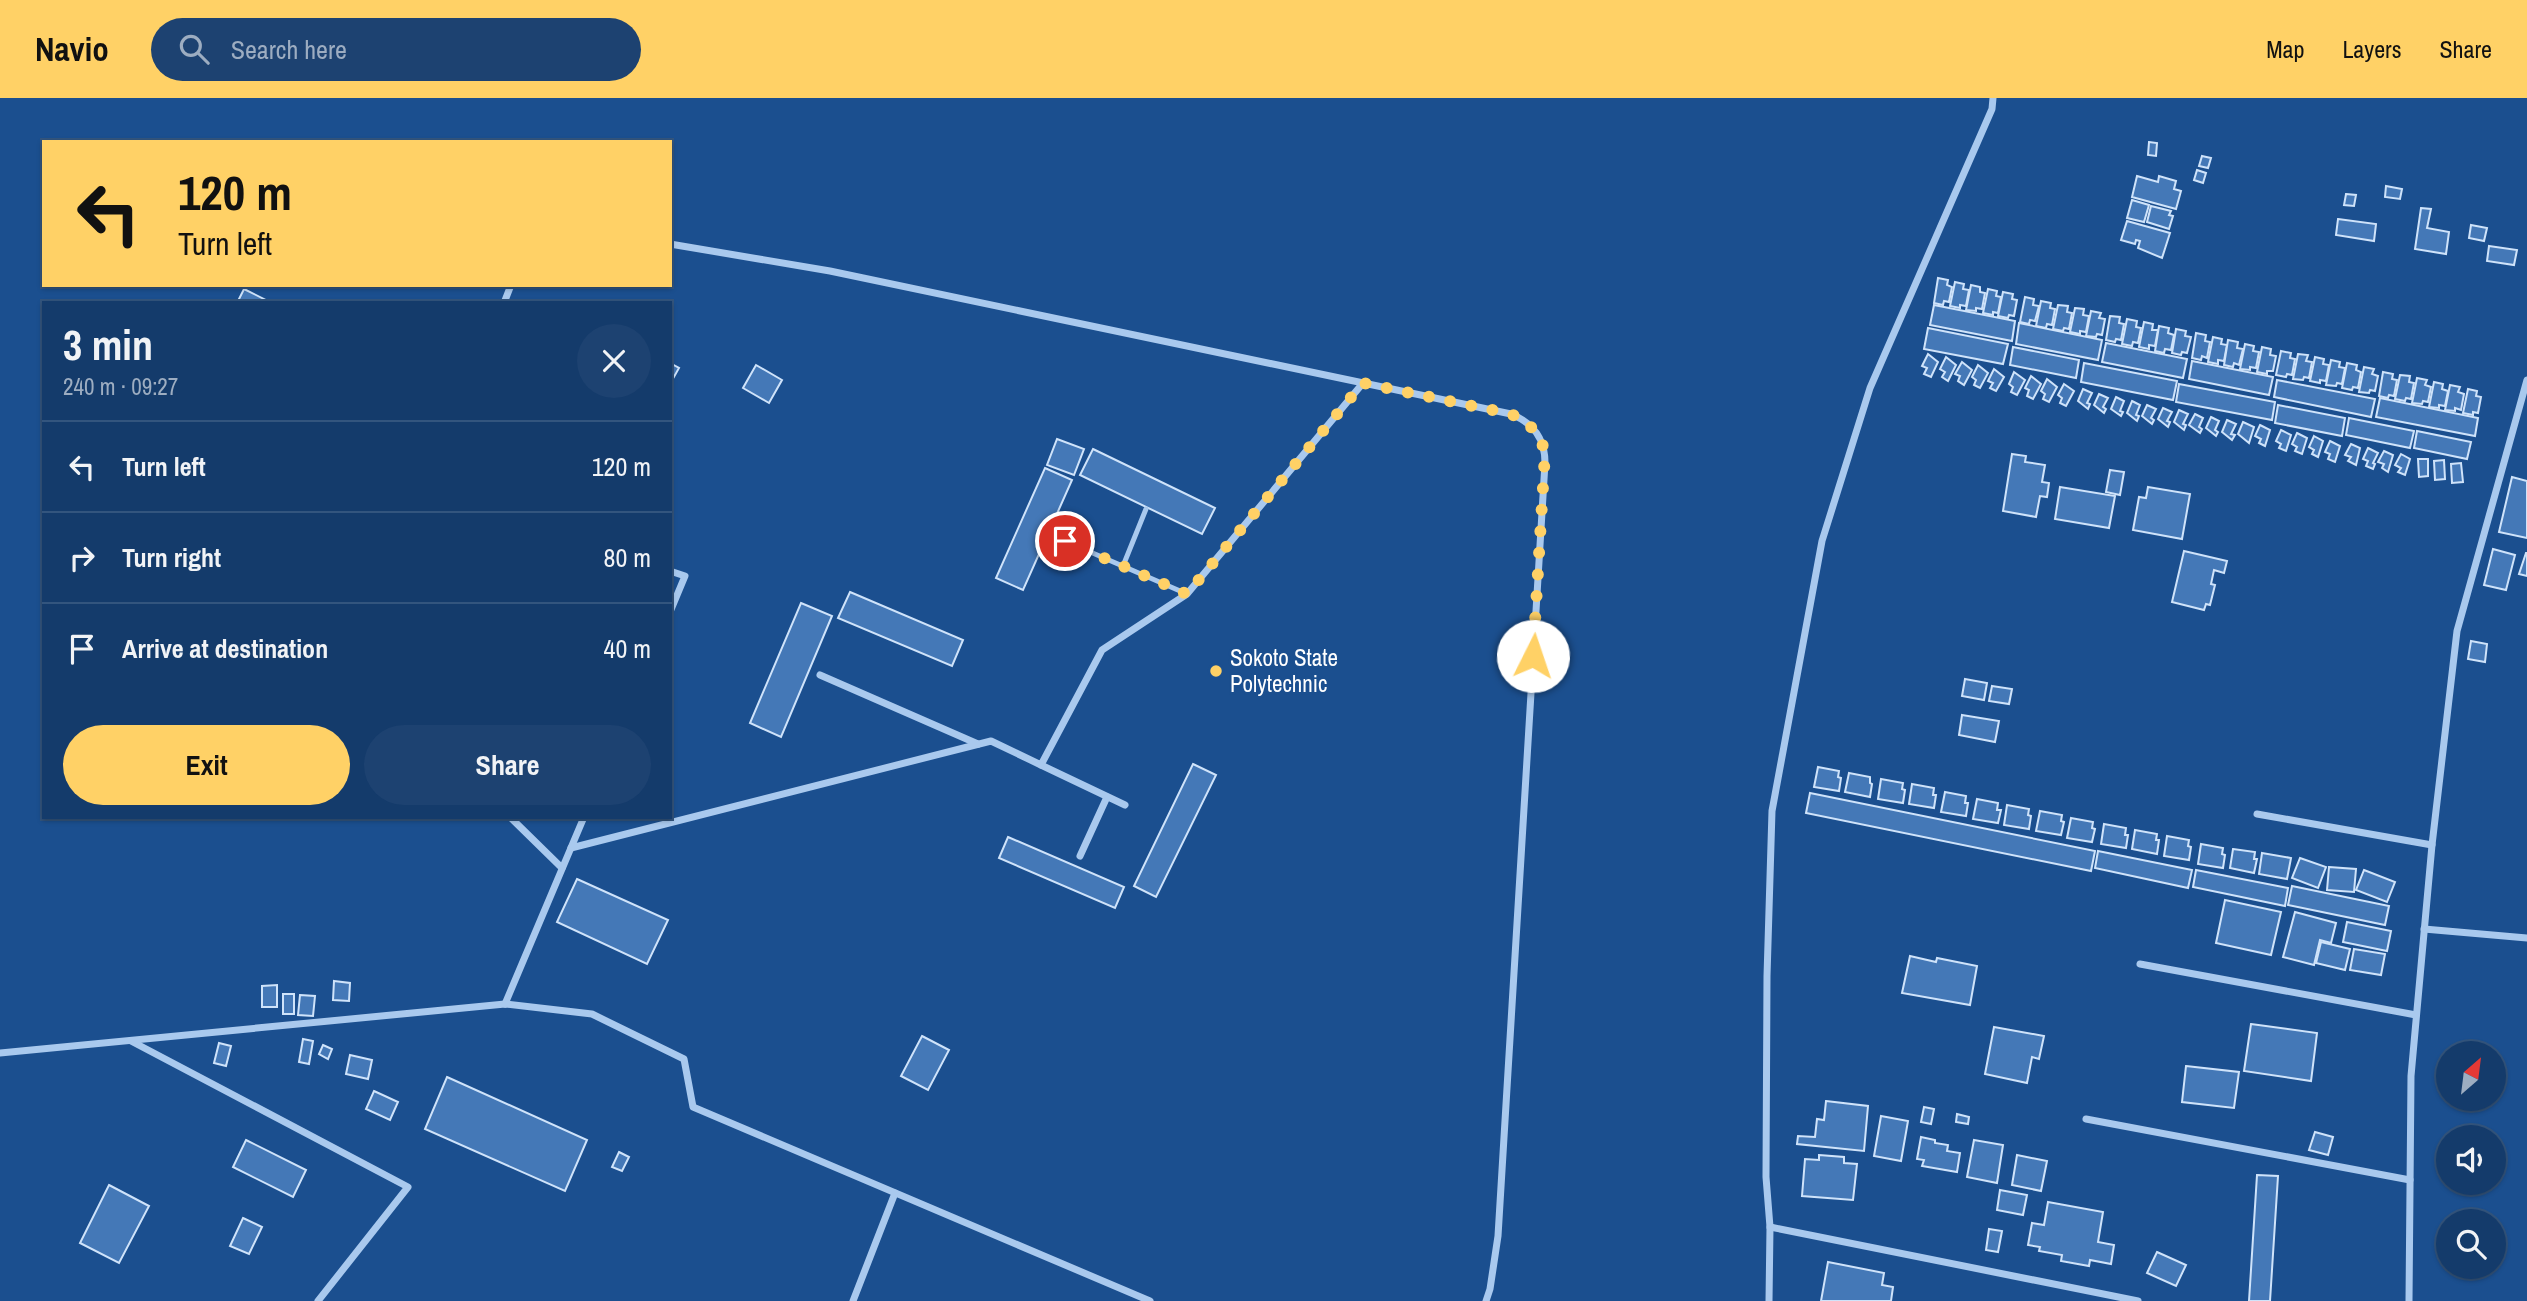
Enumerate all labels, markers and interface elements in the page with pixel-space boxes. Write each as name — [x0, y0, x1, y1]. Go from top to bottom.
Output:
search box — [151, 18, 641, 81]
text: Navio — [35, 27, 109, 71]
icon: search — [175, 30, 213, 68]
text: Search here — [231, 32, 347, 67]
text: Map — [2266, 33, 2304, 65]
text: Layers — [2342, 33, 2401, 65]
text: Share — [2439, 33, 2492, 65]
text: 120 m — [178, 159, 292, 225]
icon: left — [63, 168, 154, 259]
text: Turn left — [178, 222, 272, 265]
text: 3 min — [63, 317, 153, 373]
button: close — [577, 324, 651, 398]
text: 240 m · 09:27 — [63, 371, 178, 402]
icon: left — [63, 448, 101, 486]
text: Turn left — [122, 449, 206, 484]
text: 120 m — [592, 449, 651, 484]
pin — [1035, 511, 1095, 571]
icon: arrive — [1046, 522, 1084, 560]
icon: right — [63, 539, 101, 577]
text: Turn right — [122, 540, 221, 575]
text: 80 m — [604, 540, 651, 575]
position arrow — [1496, 619, 1570, 693]
icon: arrive — [63, 630, 101, 668]
text: Arrive at destination — [122, 631, 328, 666]
text: 40 m — [604, 631, 651, 666]
place label: Sokoto State Polytechnic — [1230, 642, 1338, 699]
marker: Sokoto State Polytechnic — [1208, 663, 1224, 679]
button: Exit — [63, 725, 350, 805]
button: Share — [364, 725, 651, 805]
north arrow — [2436, 1041, 2506, 1111]
map controls — [2436, 1041, 2506, 1279]
button: sound — [2436, 1125, 2506, 1195]
button: search — [2436, 1209, 2506, 1279]

